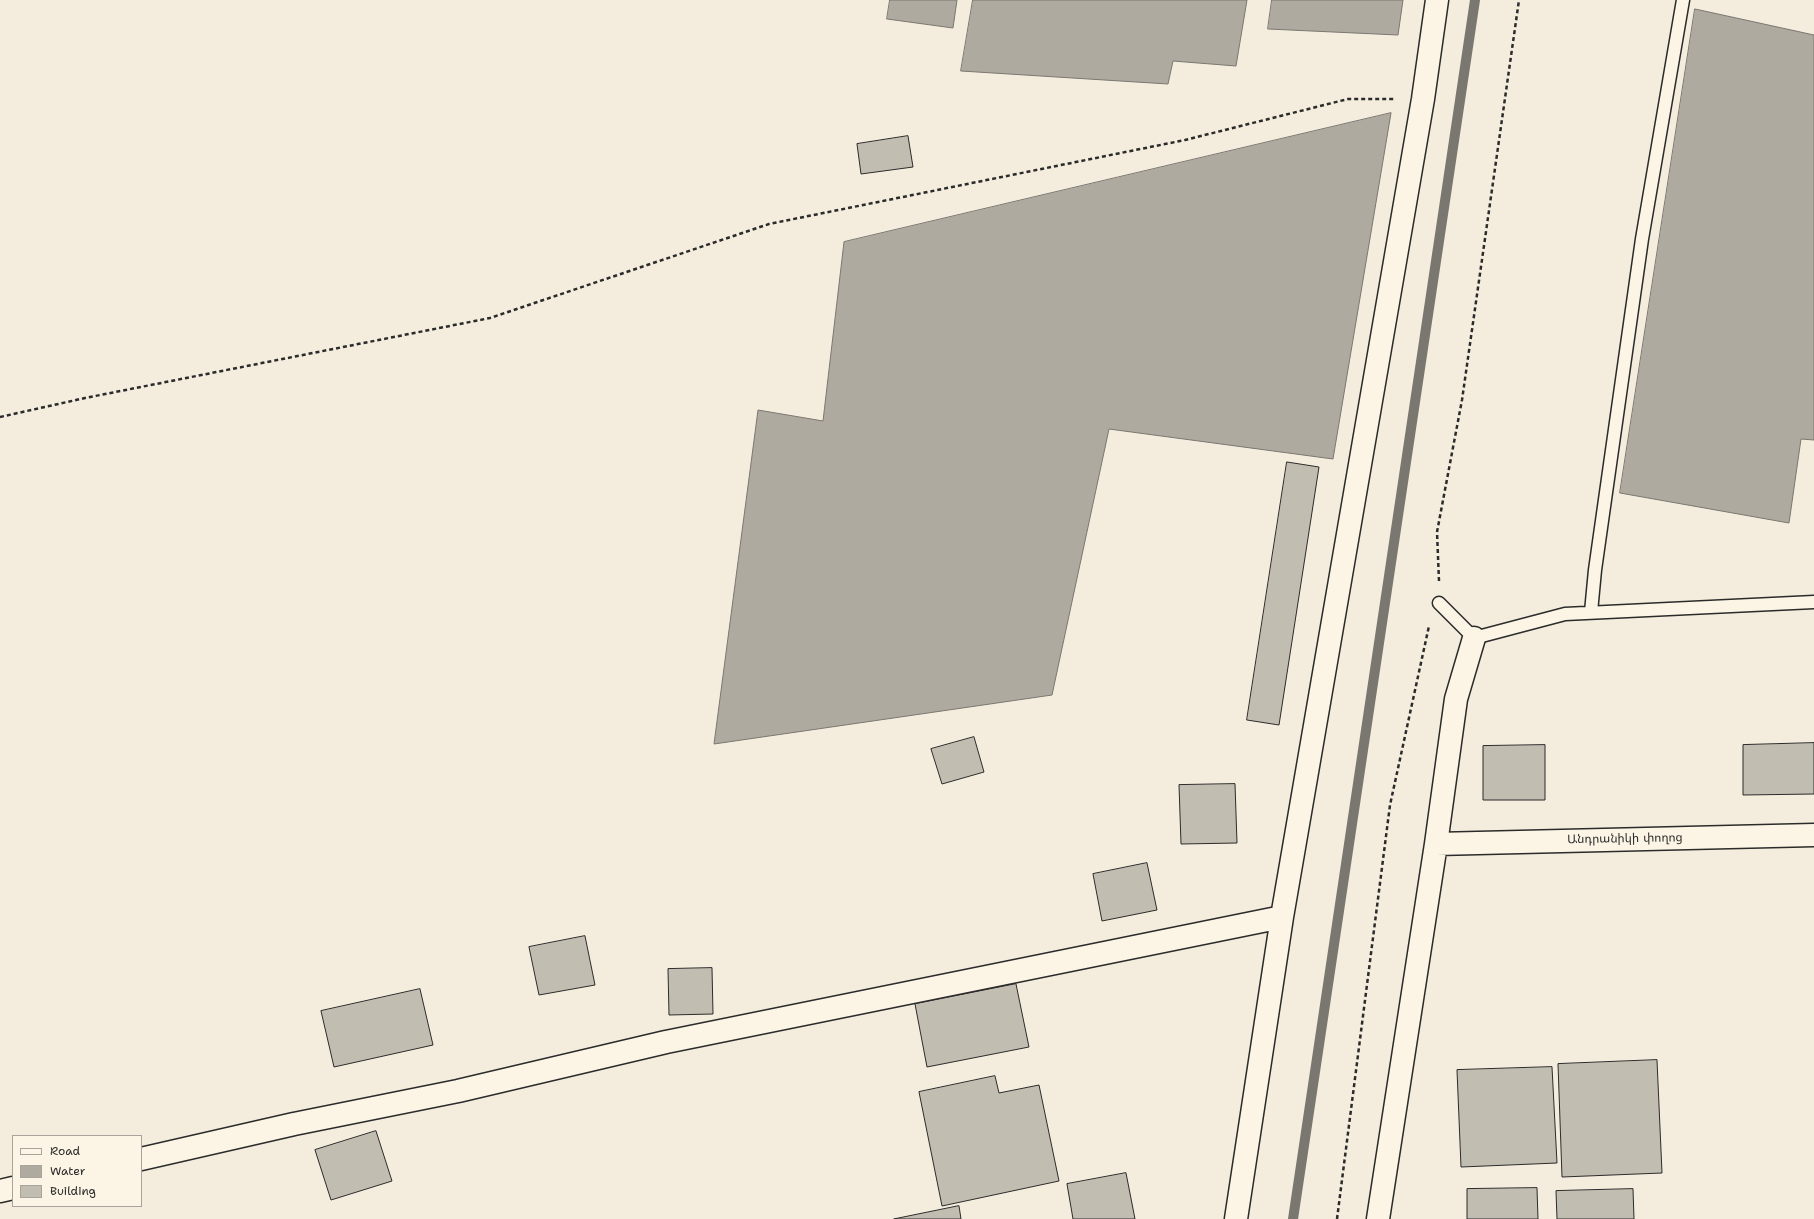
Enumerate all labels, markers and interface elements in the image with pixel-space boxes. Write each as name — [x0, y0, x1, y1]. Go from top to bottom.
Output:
street label: Անդրանիկի փողոց — [1567, 831, 1683, 847]
legend — [12, 1135, 142, 1207]
text: Road — [50, 1143, 80, 1159]
text: Water — [50, 1163, 85, 1179]
text: Building — [50, 1183, 96, 1199]

